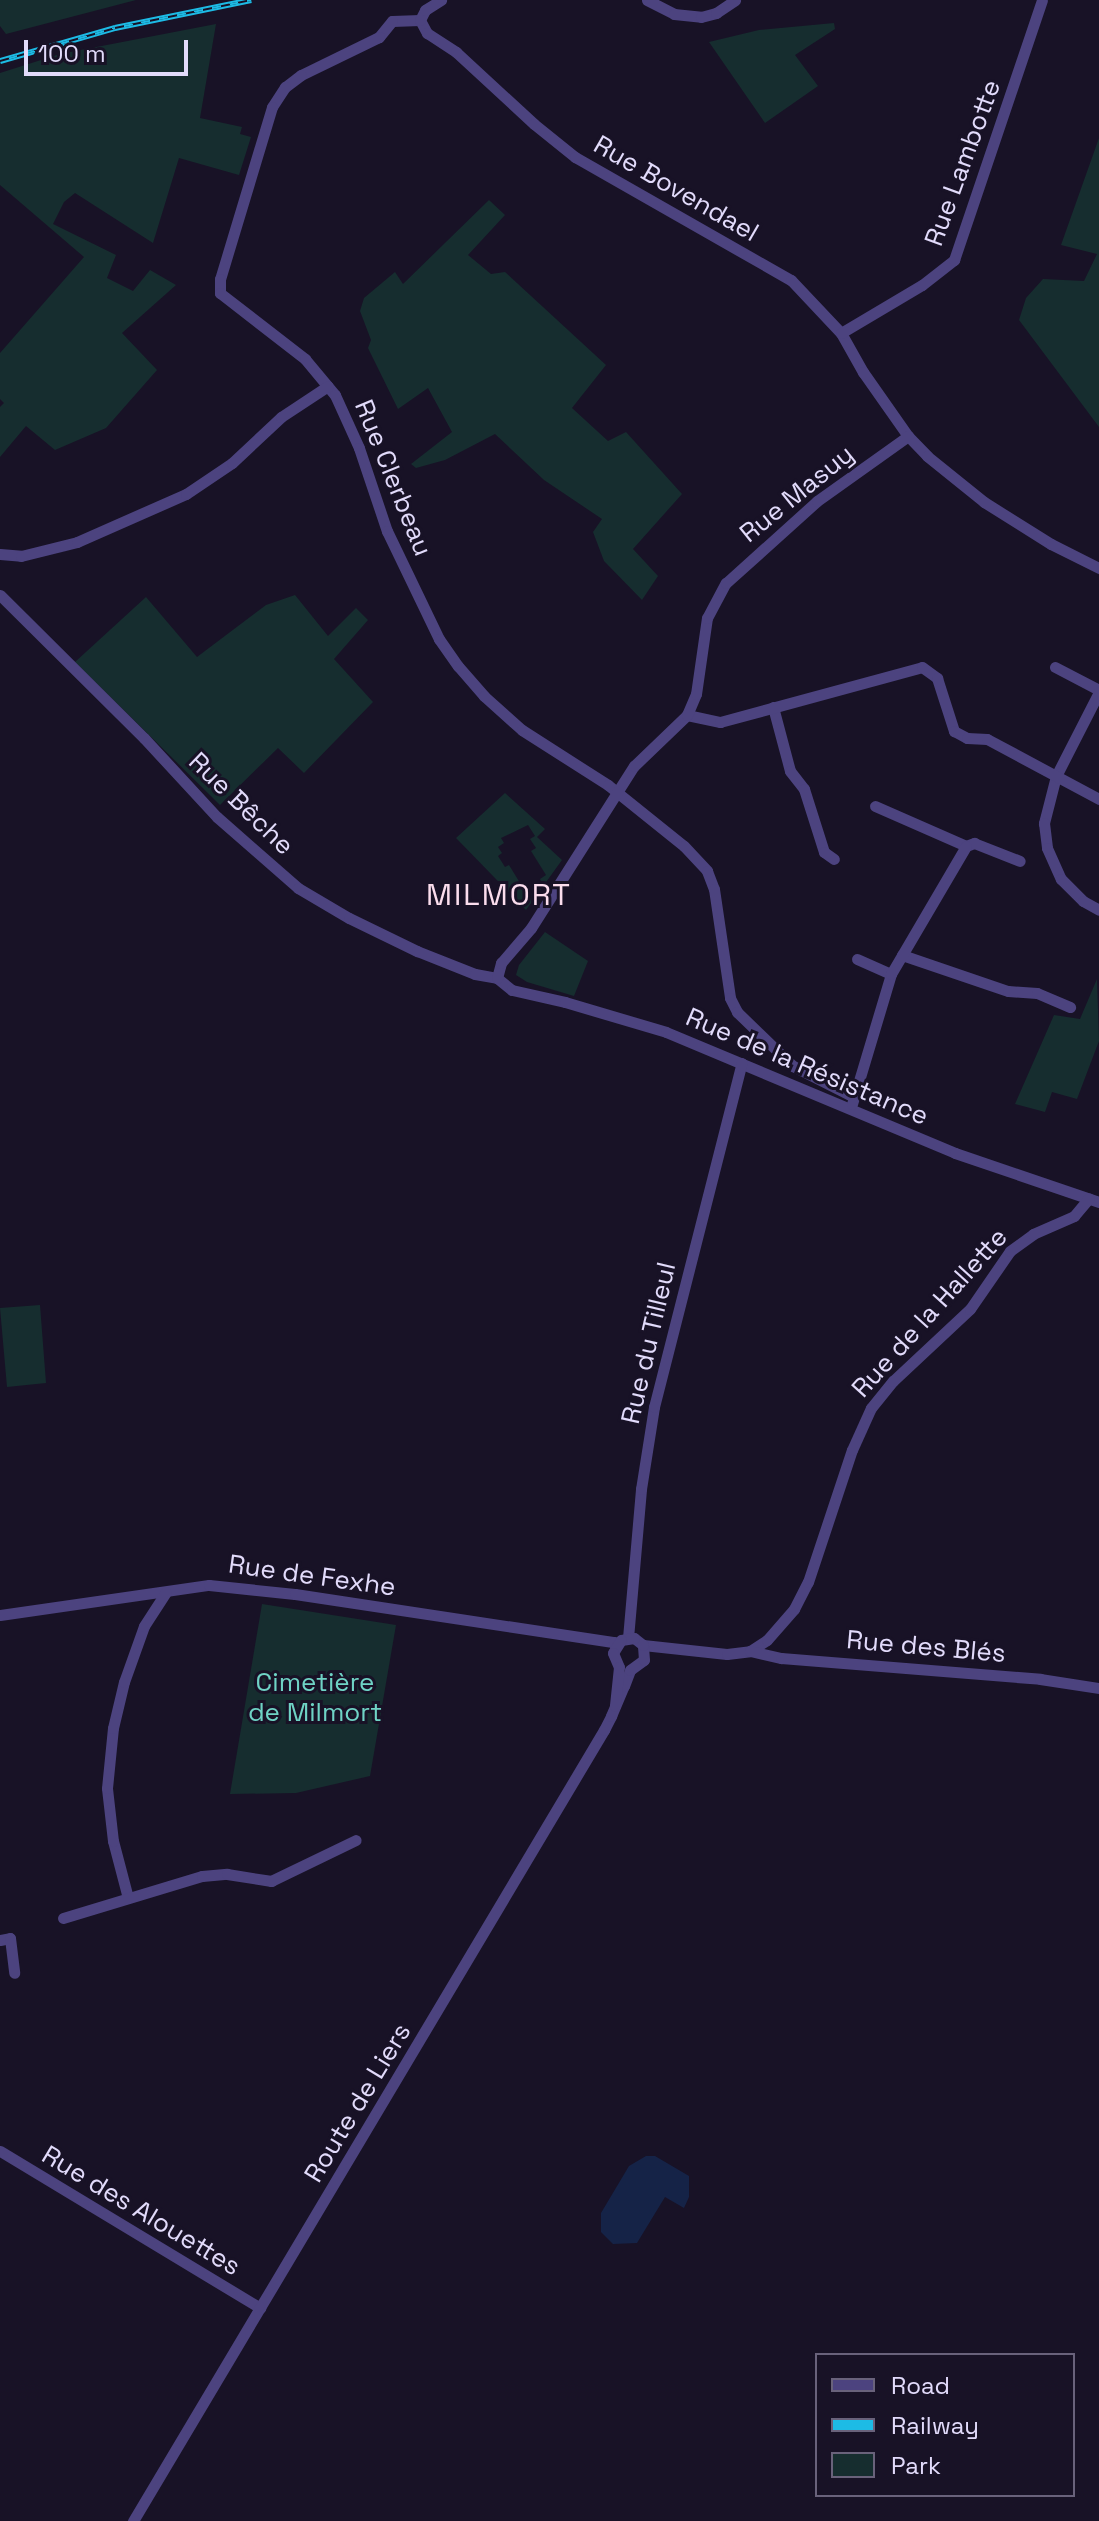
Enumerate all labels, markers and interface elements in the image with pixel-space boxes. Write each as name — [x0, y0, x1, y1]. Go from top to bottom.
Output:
scale bar — [28, 24, 192, 74]
text: 100 m — [38, 38, 106, 69]
street label: Rue Lambotte — [919, 76, 1007, 250]
street label: Rue Bovendael — [588, 129, 764, 249]
street label: Rue Clerbeau — [348, 396, 438, 560]
street label: Rue Masuy — [734, 439, 860, 549]
street label: Rue Bêche — [182, 746, 300, 862]
district label: MILMORT — [426, 877, 572, 913]
street label: Rue de la Résistance — [681, 1002, 933, 1132]
street label: Rue de la Hallette — [846, 1222, 1014, 1404]
street label: Rue du Tilleul — [615, 1259, 683, 1427]
street label: Rue de Fexhe — [226, 1549, 398, 1603]
street label: Rue des Blés — [845, 1625, 1007, 1669]
park label: Cimetière de Milmort — [248, 1667, 382, 1728]
street label: Route de Liers — [298, 2018, 418, 2188]
street label: Rue des Alouettes — [36, 2139, 246, 2283]
legend — [815, 2353, 1075, 2497]
text: Road — [891, 2370, 950, 2401]
text: Railway — [891, 2410, 979, 2441]
text: Park — [891, 2450, 941, 2481]

